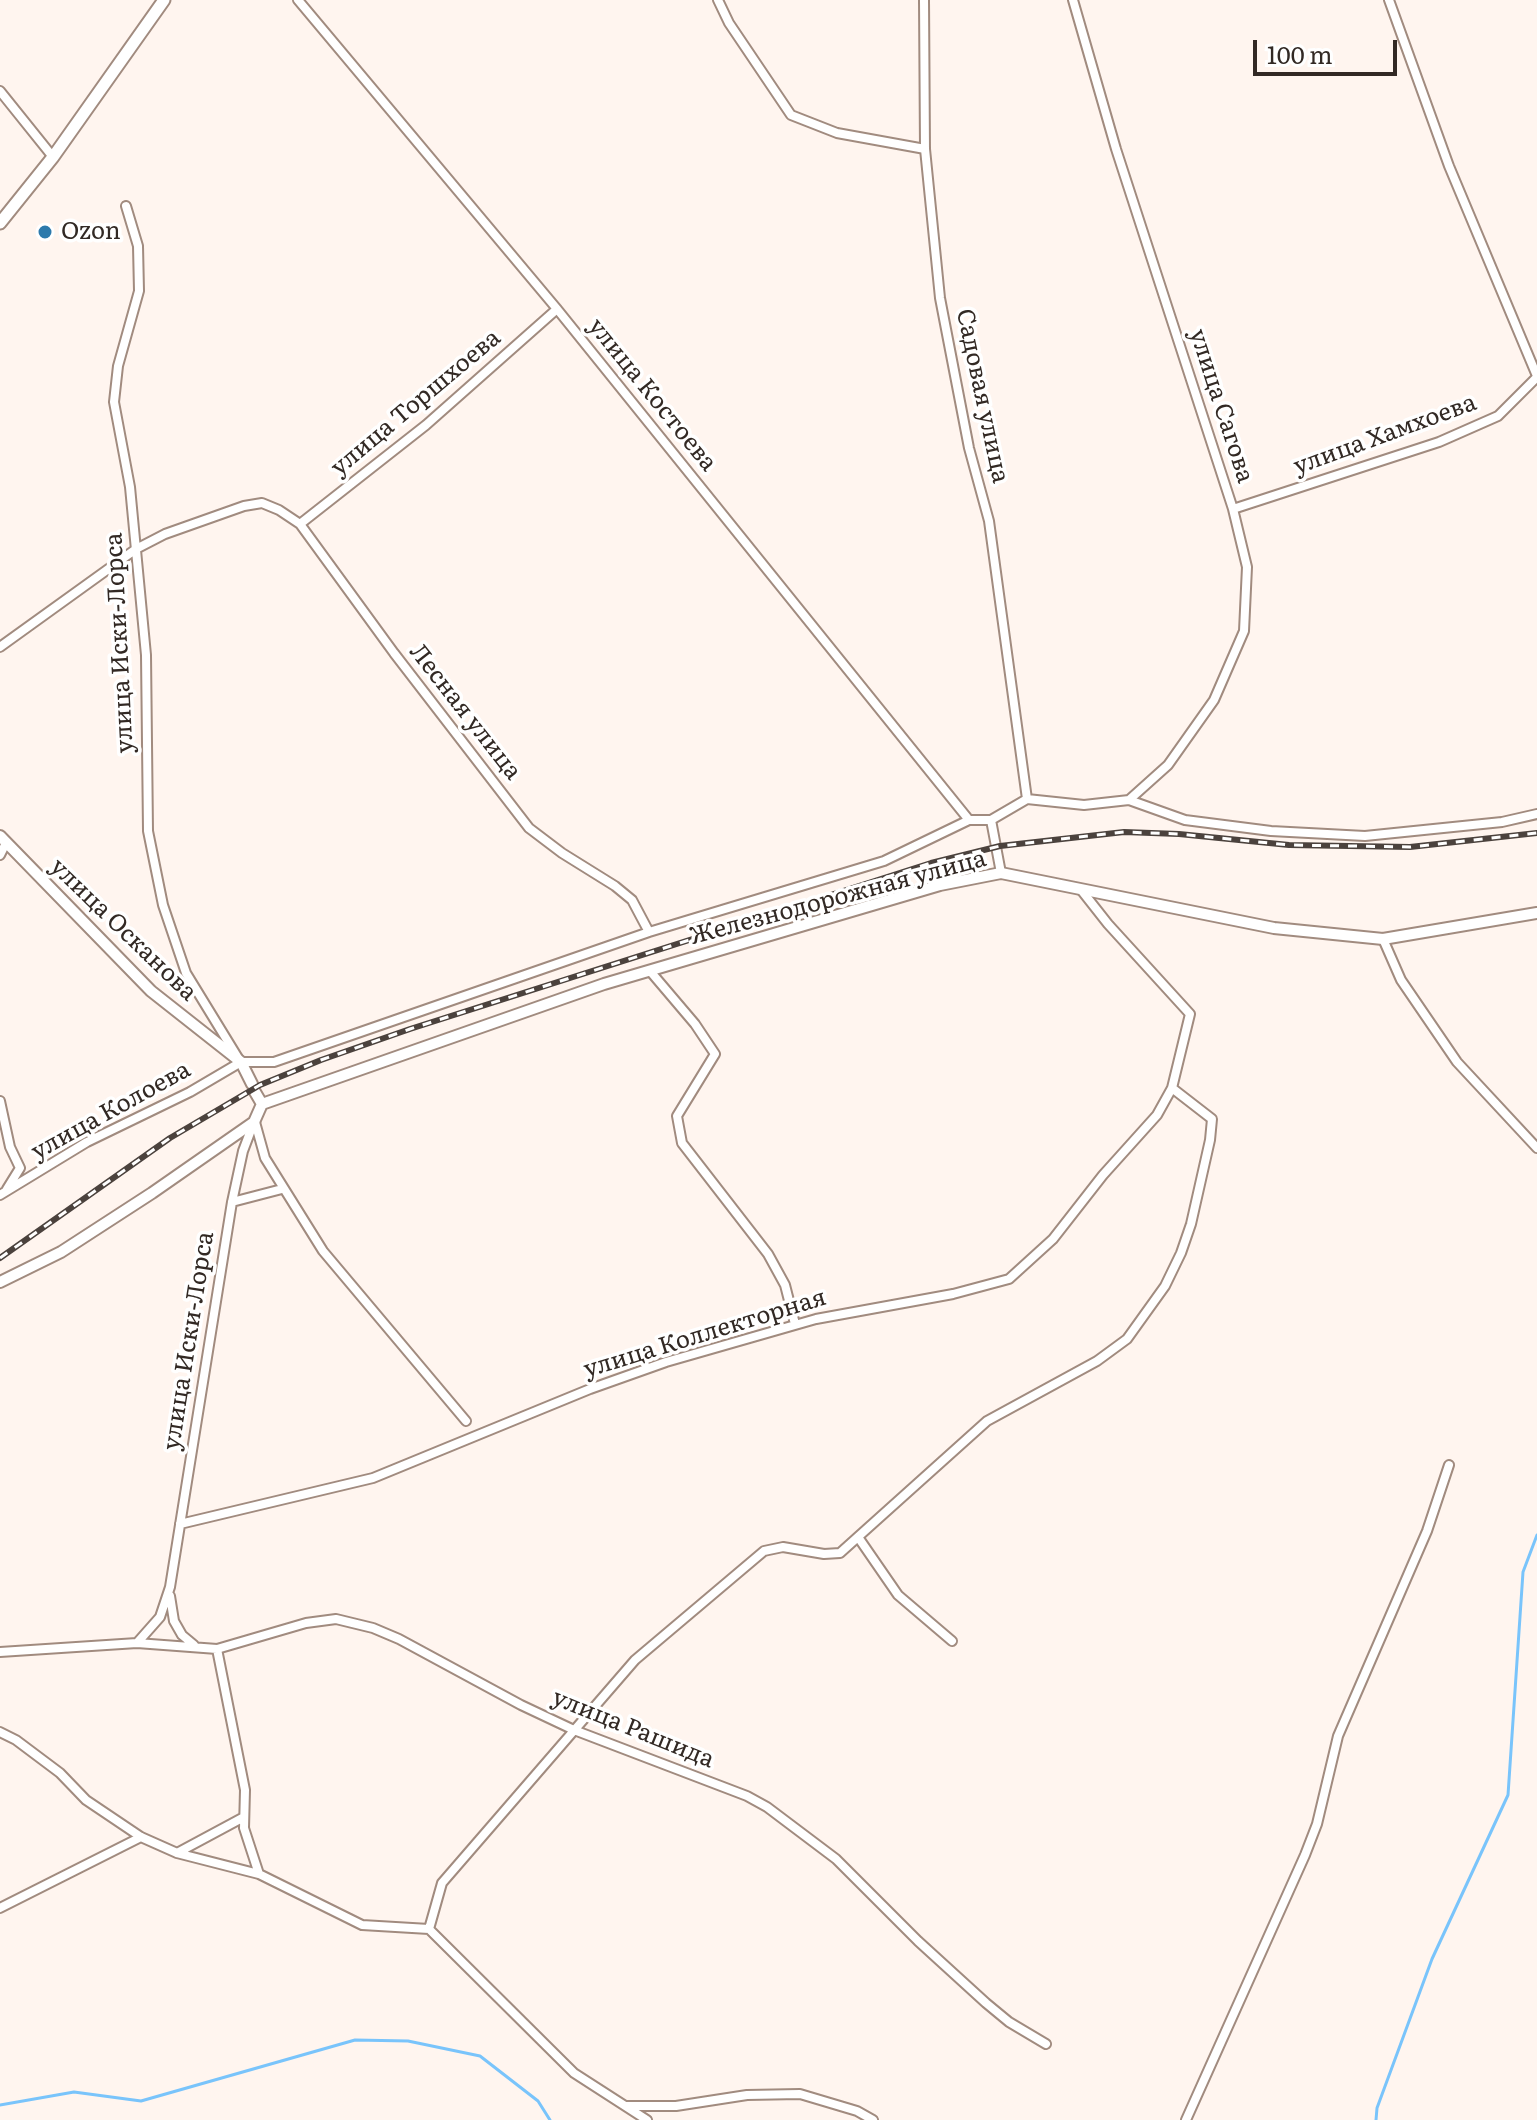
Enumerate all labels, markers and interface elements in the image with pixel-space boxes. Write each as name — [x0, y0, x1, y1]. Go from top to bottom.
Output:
scale bar — [1257, 24, 1401, 74]
text: 100 m — [1267, 36, 1333, 71]
place label: Ozon — [61, 218, 121, 246]
marker: Ozon — [36, 223, 54, 241]
street label: Садовая улица — [949, 306, 1015, 486]
street label: улица Костоева — [581, 313, 723, 477]
street label: улица Торшхоева — [325, 324, 507, 482]
street label: улица Сагова — [1183, 325, 1259, 487]
street label: улица Хамхоева — [1290, 389, 1480, 481]
street label: улица Иски-Лорса — [100, 532, 140, 754]
street label: Лесная улица — [403, 638, 527, 786]
street label: Железнодорожная улица — [687, 845, 989, 951]
street label: улица Осканова — [44, 853, 202, 1007]
street label: улица Колоева — [26, 1055, 196, 1167]
street label: улица Иски-Лорса — [157, 1230, 221, 1452]
street label: улица Коллекторная — [580, 1283, 830, 1385]
street label: улица Рашида — [548, 1683, 718, 1775]

